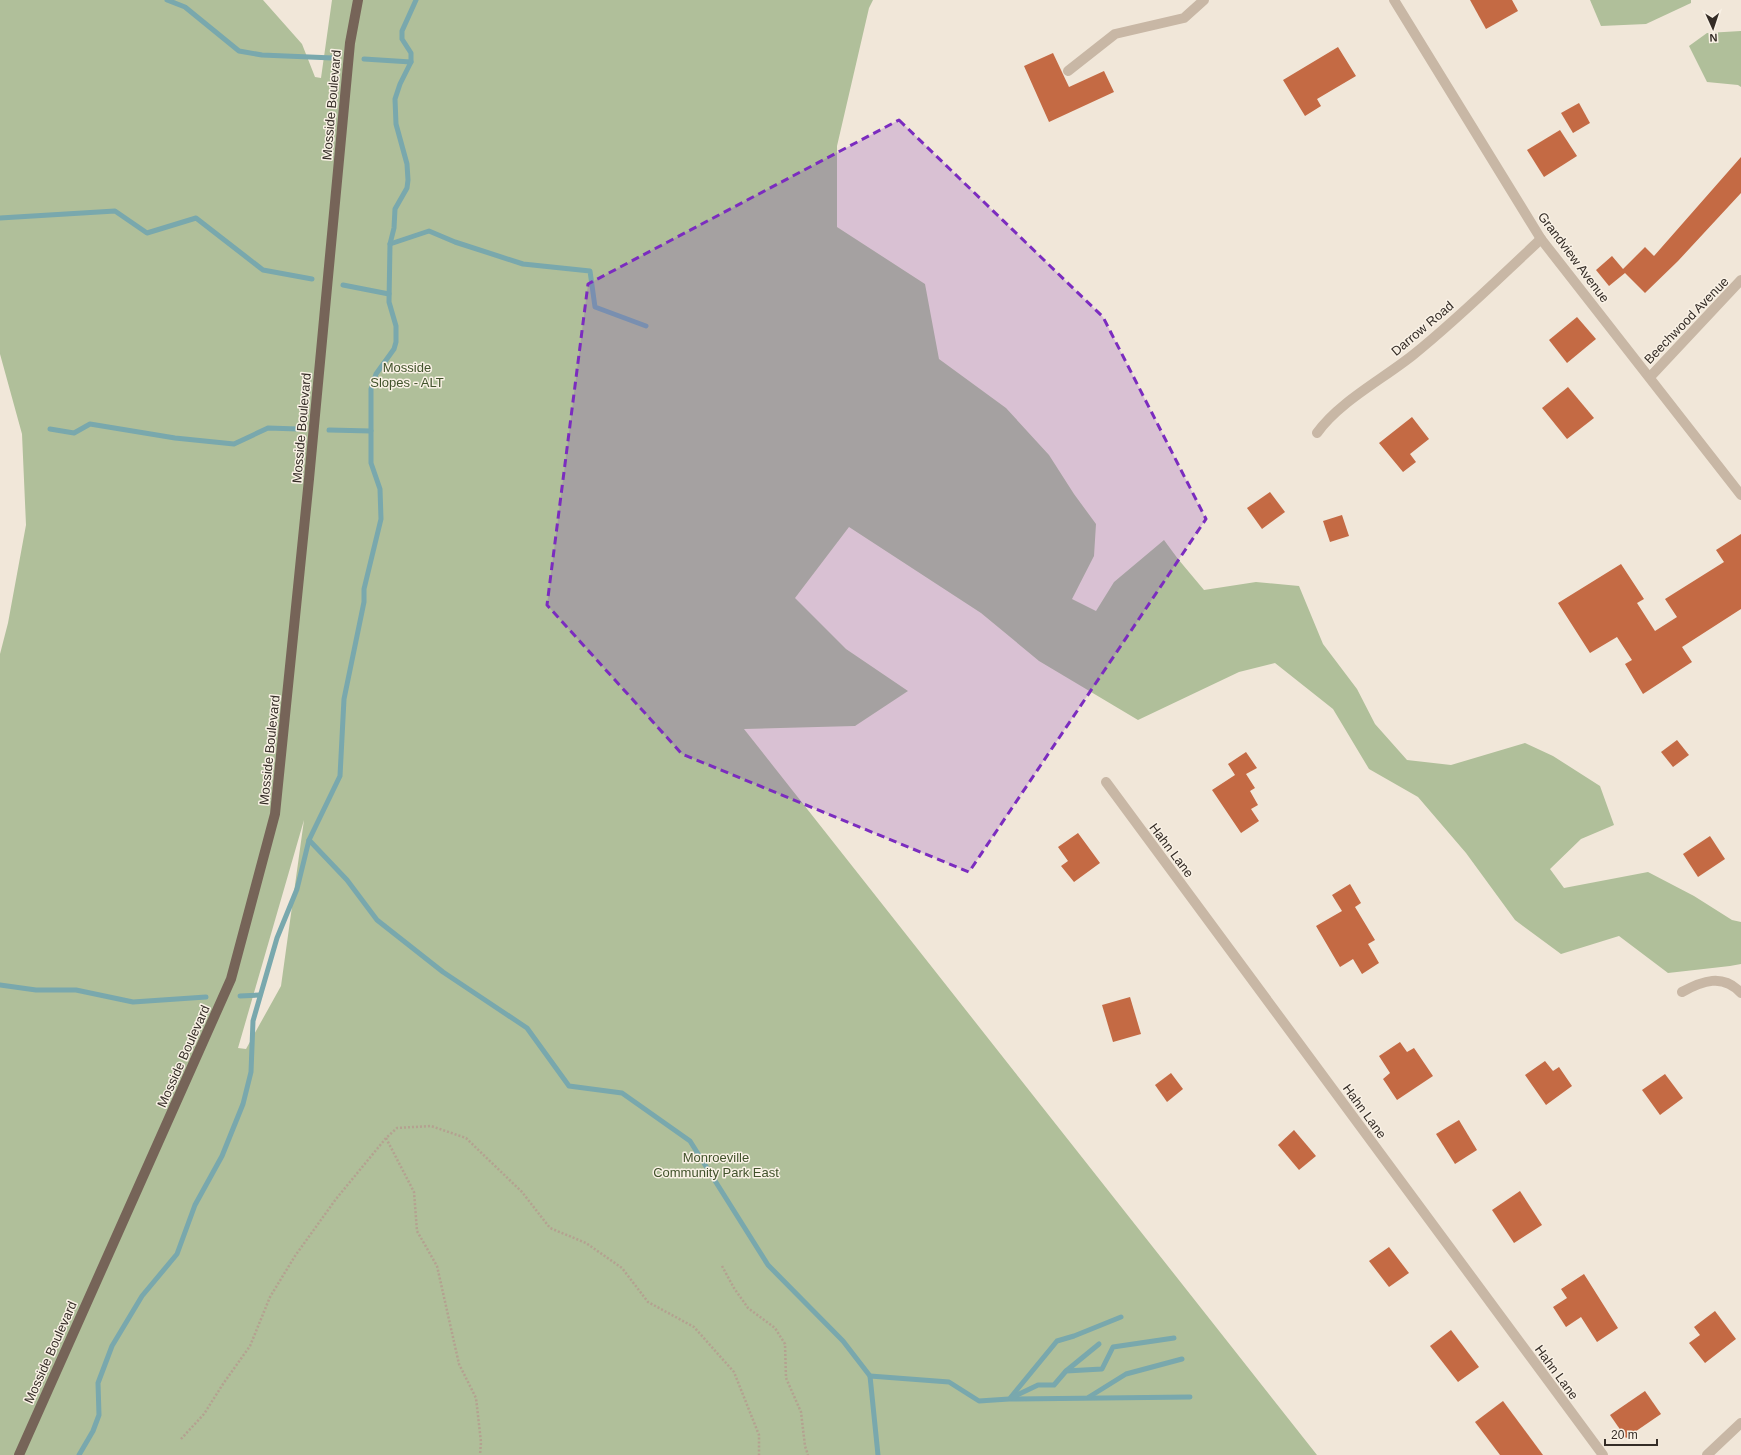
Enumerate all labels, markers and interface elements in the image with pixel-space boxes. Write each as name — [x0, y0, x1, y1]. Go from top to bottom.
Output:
north arrow — [1693, 8, 1733, 48]
text: N — [1709, 32, 1718, 44]
street label: Mosside Boulevard — [319, 49, 344, 161]
street label: Grandview Avenue — [1535, 209, 1612, 305]
street label: Beechwood Avenue — [1641, 274, 1732, 367]
street label: Darrow Road — [1388, 298, 1456, 359]
park label: Mosside Slopes - ALT — [370, 360, 444, 390]
street label: Mosside Boulevard — [289, 372, 314, 484]
street label: Mosside Boulevard — [256, 694, 283, 806]
street label: Hahn Lane — [1146, 820, 1197, 880]
street label: Mosside Boulevard — [154, 1003, 213, 1110]
street label: Hahn Lane — [1340, 1081, 1389, 1141]
park label: Monroeville Community Park East — [653, 1150, 779, 1180]
street label: Mosside Boulevard — [21, 1299, 80, 1406]
street label: Hahn Lane — [1532, 1342, 1581, 1402]
scale bar — [1605, 1421, 1657, 1447]
text: 20 m — [1611, 1428, 1638, 1442]

